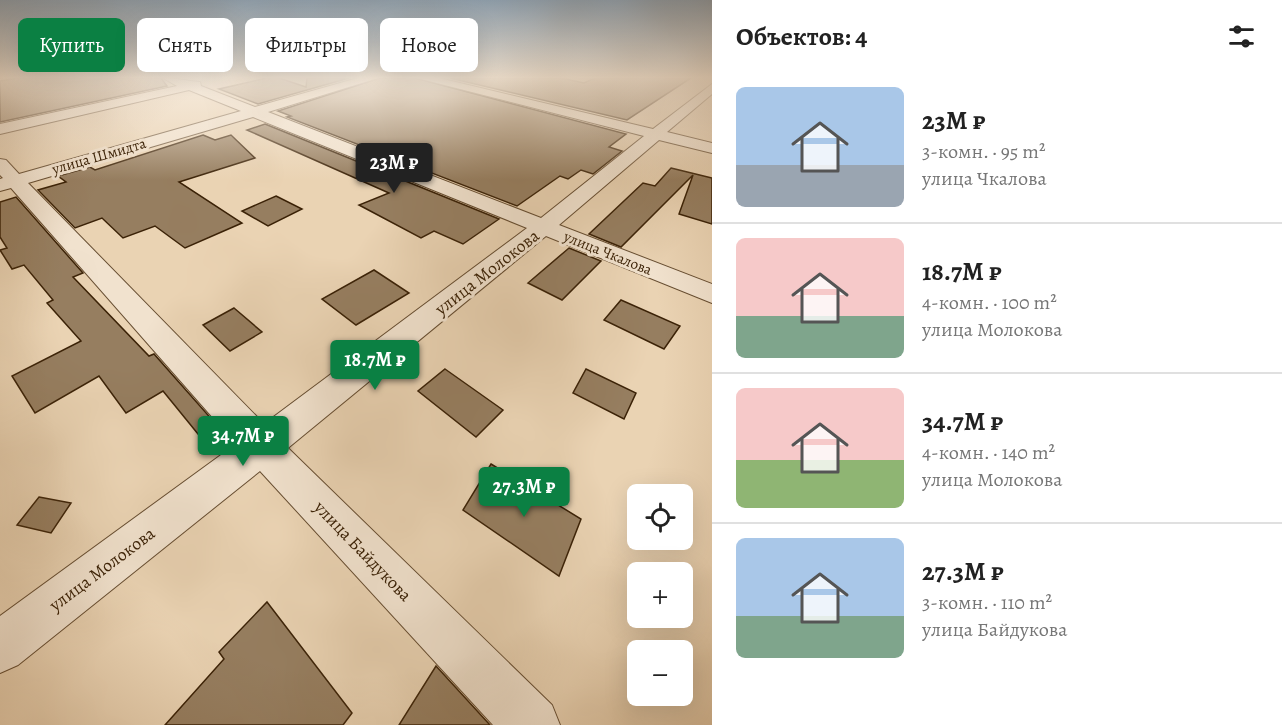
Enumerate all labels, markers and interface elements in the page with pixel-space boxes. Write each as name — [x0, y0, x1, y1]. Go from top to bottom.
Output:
chip: Купить — [18, 18, 125, 72]
chip: Снять — [137, 18, 233, 72]
chip: Фильтры — [245, 18, 368, 72]
chip: Новое — [380, 18, 478, 72]
text: Объектов: 4 — [736, 19, 868, 54]
icon: filters — [1225, 20, 1258, 53]
text: 23M ₽ — [922, 103, 985, 138]
icon: home — [784, 111, 856, 183]
street label: улица Шмидта — [49, 133, 148, 179]
text: 3-комн. · 95 m² — [922, 138, 1046, 165]
pin: 23M ₽ — [352, 143, 436, 194]
text: 23M ₽ — [370, 149, 418, 176]
text: улица Чкалова — [922, 165, 1047, 192]
street label: улица Молокова — [429, 223, 545, 321]
street label: улица Чкалова — [560, 226, 655, 280]
text: 18.7M ₽ — [922, 254, 1002, 289]
icon: home — [784, 262, 856, 334]
text: 4-комн. · 100 m² — [922, 289, 1057, 316]
text: улица Молокова — [922, 316, 1063, 343]
pin: 18.7M ₽ — [320, 340, 430, 391]
text: 18.7M ₽ — [344, 346, 406, 373]
text: 34.7M ₽ — [922, 404, 1003, 439]
icon: home — [784, 412, 856, 484]
pin: 34.7M ₽ — [188, 416, 298, 467]
text: 34.7M ₽ — [212, 422, 274, 449]
text: 4-комн. · 140 m² — [922, 439, 1055, 466]
text: улица Молокова — [922, 466, 1063, 493]
pin: 27.3M ₽ — [469, 467, 579, 518]
text: 27.3M ₽ — [493, 473, 555, 500]
map controls — [627, 484, 693, 706]
button: locate — [627, 484, 693, 550]
street label: улица Байдукова — [308, 495, 418, 607]
street label: улица Молокова — [43, 521, 160, 617]
text: 27.3M ₽ — [922, 554, 1004, 589]
button: + — [627, 562, 693, 628]
icon: home — [784, 562, 856, 634]
text: 3-комн. · 110 m² — [922, 589, 1052, 616]
text: улица Байдукова — [922, 616, 1068, 643]
button: − — [627, 640, 693, 706]

